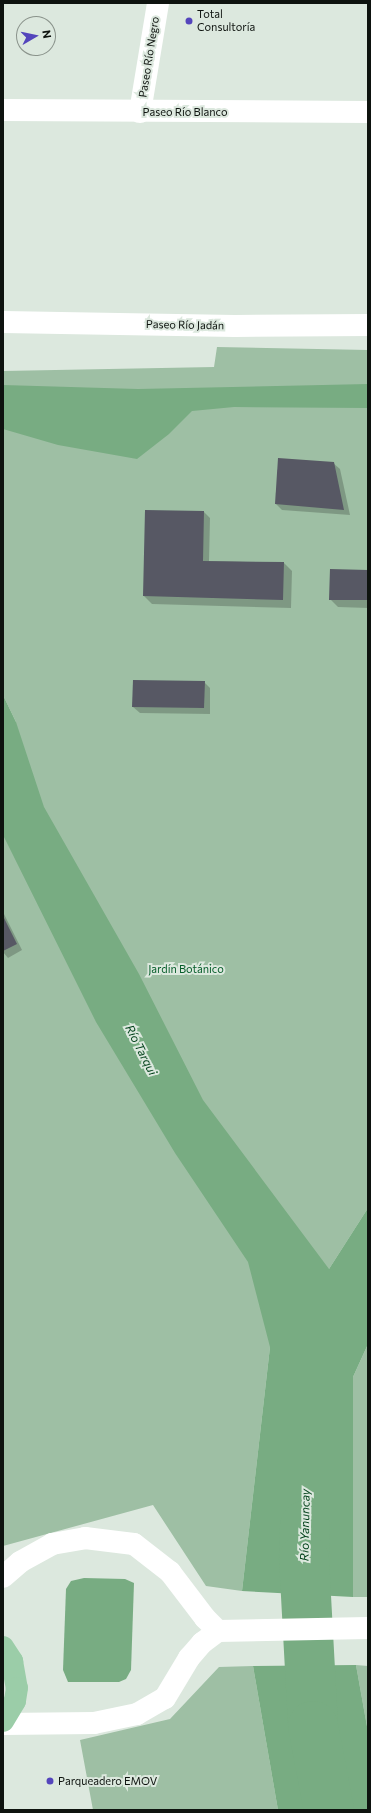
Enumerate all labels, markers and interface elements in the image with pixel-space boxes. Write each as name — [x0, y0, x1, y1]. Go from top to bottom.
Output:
place label: Total Consultoría — [197, 8, 255, 34]
north arrow — [16, 16, 56, 56]
street label: Paseo Río Negro — [136, 16, 162, 98]
marker: Total Consultoría — [184, 16, 194, 26]
text: N — [40, 29, 54, 39]
street label: Paseo Río Blanco — [143, 105, 227, 119]
street label: Paseo Río Jadán — [146, 318, 224, 332]
park label: Jardín Botánico — [148, 962, 224, 976]
water label: Río Tarqui — [122, 1022, 160, 1078]
water label: Río Yanuncay — [297, 1489, 313, 1561]
place label: Parqueadero EMOV — [58, 1774, 157, 1788]
marker: Parqueadero EMOV — [45, 1776, 55, 1786]

